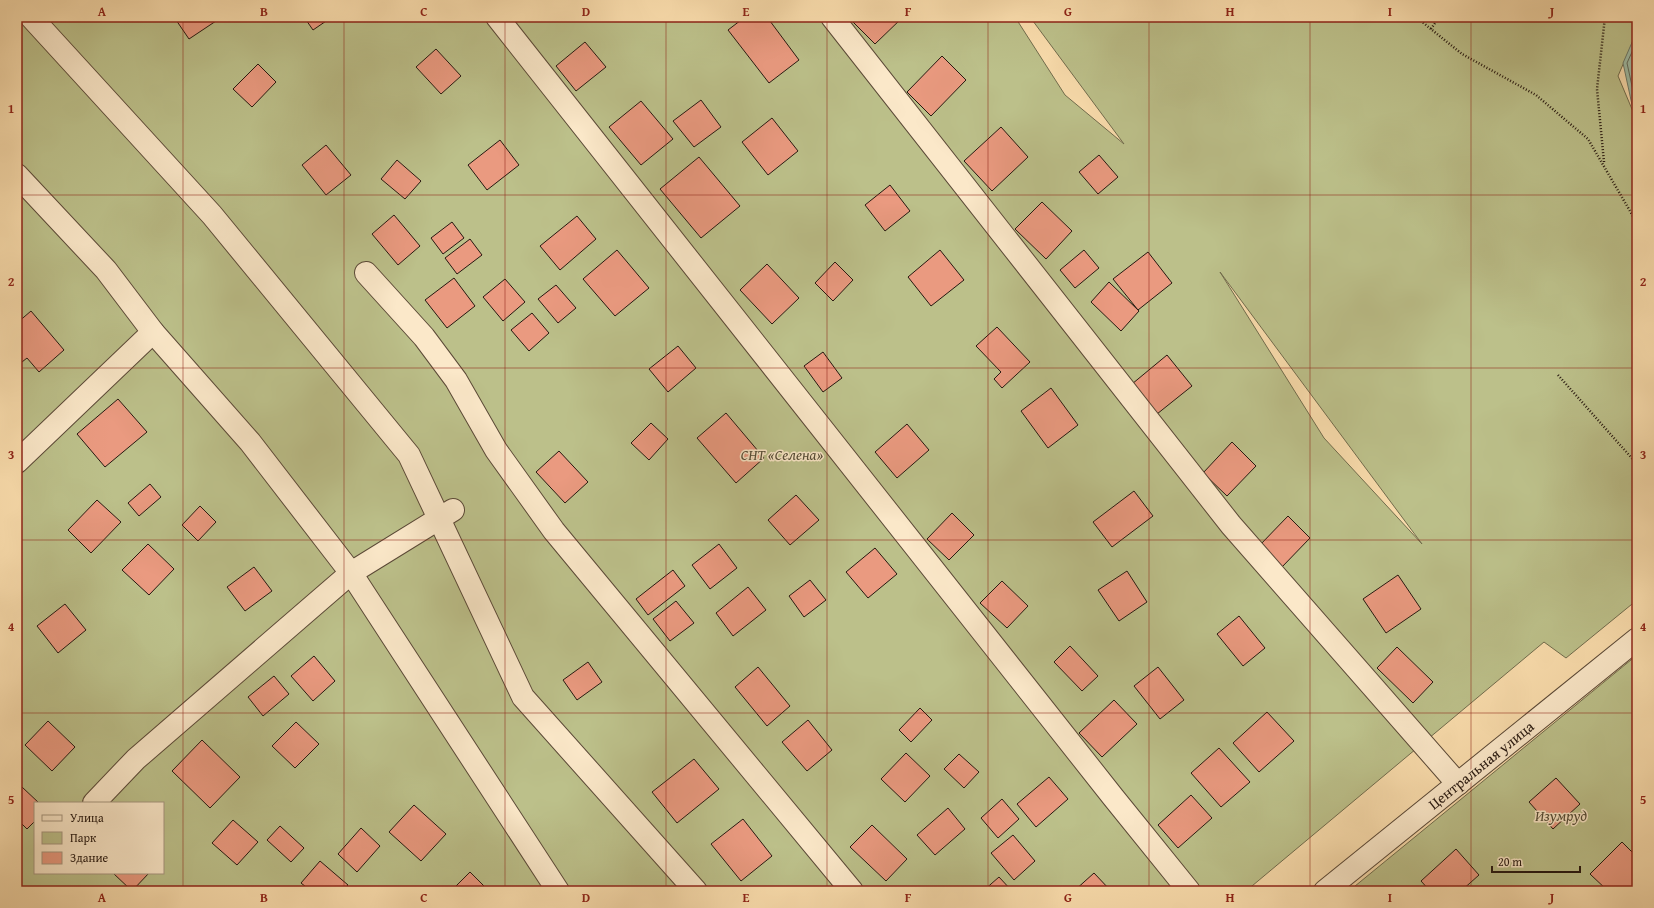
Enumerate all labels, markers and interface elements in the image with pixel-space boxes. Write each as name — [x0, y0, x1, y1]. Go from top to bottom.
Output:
text: A — [98, 2, 107, 21]
text: B — [260, 2, 268, 21]
text: C — [420, 2, 428, 21]
text: D — [582, 2, 590, 21]
text: E — [743, 2, 750, 21]
text: F — [905, 2, 912, 21]
text: G — [1064, 2, 1072, 21]
text: H — [1225, 2, 1235, 21]
text: I — [1388, 2, 1392, 21]
text: J — [1548, 2, 1555, 21]
text: 1 — [8, 99, 14, 118]
text: 1 — [1640, 99, 1646, 118]
text: 2 — [8, 272, 15, 291]
text: 2 — [1640, 272, 1647, 291]
park label: СНТ «Селена» — [741, 444, 824, 465]
text: 3 — [8, 445, 14, 464]
text: 3 — [1640, 445, 1646, 464]
text: 4 — [8, 617, 15, 636]
text: 4 — [1640, 617, 1647, 636]
street label: Центральная улица — [1424, 715, 1539, 814]
text: 5 — [8, 790, 15, 809]
text: 5 — [1640, 790, 1647, 809]
legend — [34, 802, 164, 874]
park label: Изумруд — [1535, 805, 1588, 826]
text: Улица — [70, 809, 104, 826]
text: Парк — [70, 829, 97, 846]
scale bar — [1492, 848, 1580, 874]
text: Здание — [70, 849, 109, 866]
text: 20 m — [1498, 853, 1522, 870]
text: A — [98, 888, 107, 907]
text: B — [260, 888, 268, 907]
text: C — [420, 888, 428, 907]
text: D — [582, 888, 590, 907]
text: E — [743, 888, 750, 907]
text: F — [905, 888, 912, 907]
text: G — [1064, 888, 1072, 907]
text: H — [1225, 888, 1235, 907]
text: I — [1388, 888, 1392, 907]
text: J — [1548, 888, 1555, 907]

